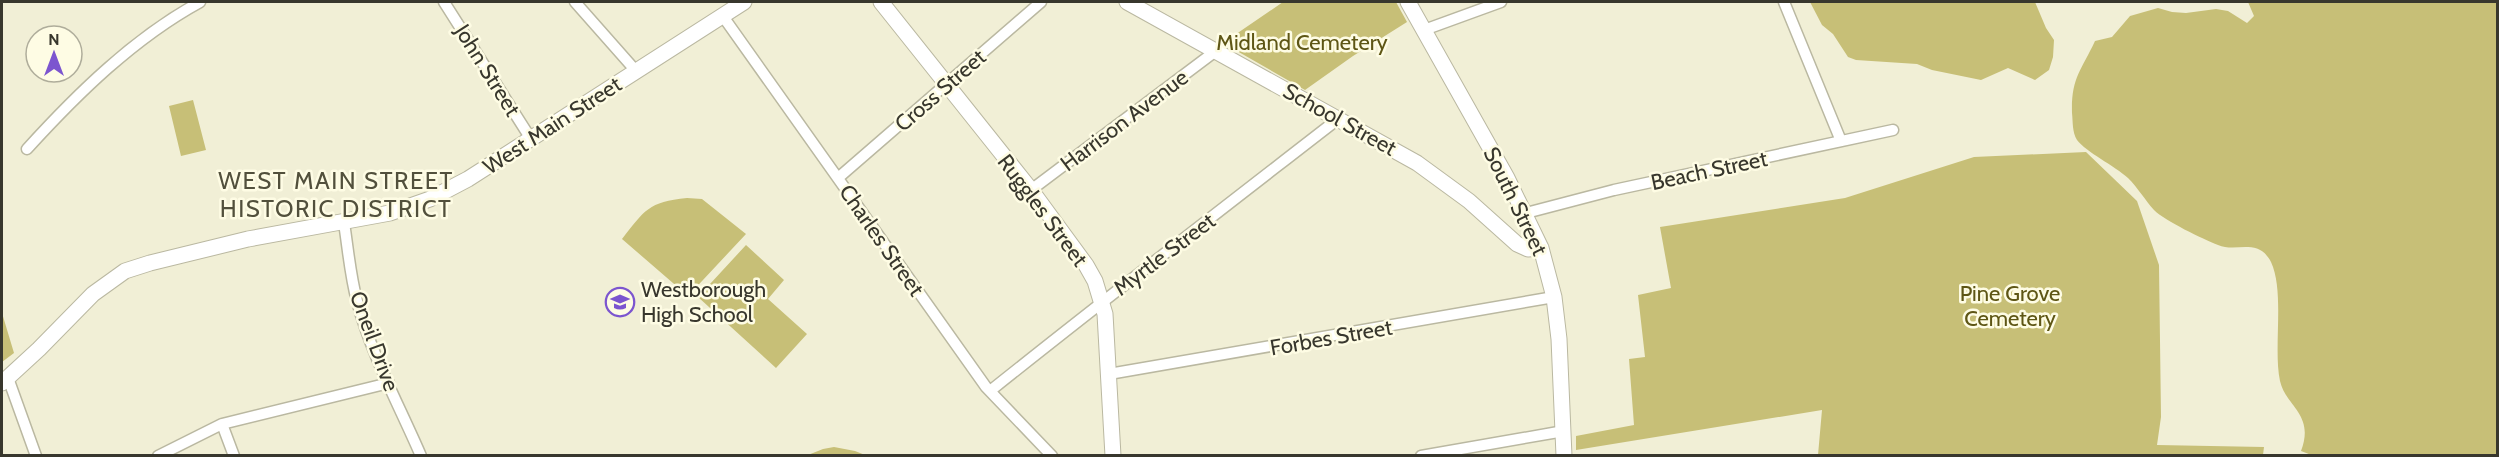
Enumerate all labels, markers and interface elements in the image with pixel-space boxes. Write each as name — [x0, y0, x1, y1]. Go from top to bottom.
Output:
street label: John Street — [448, 19, 527, 122]
north arrow — [24, 24, 84, 84]
park label: Midland Cemetery — [1216, 29, 1388, 56]
text: N — [48, 30, 60, 49]
street label: Cross Street — [889, 43, 992, 137]
street label: Harrison Avenue — [1055, 64, 1193, 177]
street label: West Main Street — [478, 70, 627, 180]
street label: School Street — [1278, 77, 1402, 162]
street label: South Street — [1478, 143, 1554, 260]
street label: Beach Street — [1648, 145, 1770, 196]
street label: Ruggles Street — [992, 149, 1094, 272]
district label: WEST MAIN STREET HISTORIC DISTRICT — [218, 166, 454, 223]
street label: Charles Street — [833, 179, 930, 302]
street label: Myrtle Street — [1108, 207, 1221, 301]
place label: Westborough High School — [641, 276, 766, 328]
park label: Pine Grove Cemetery — [1960, 280, 2060, 332]
school or university icon: Westborough High School — [604, 286, 636, 318]
street label: Oneil Drive — [344, 287, 405, 395]
street label: Forbes Street — [1268, 313, 1395, 362]

